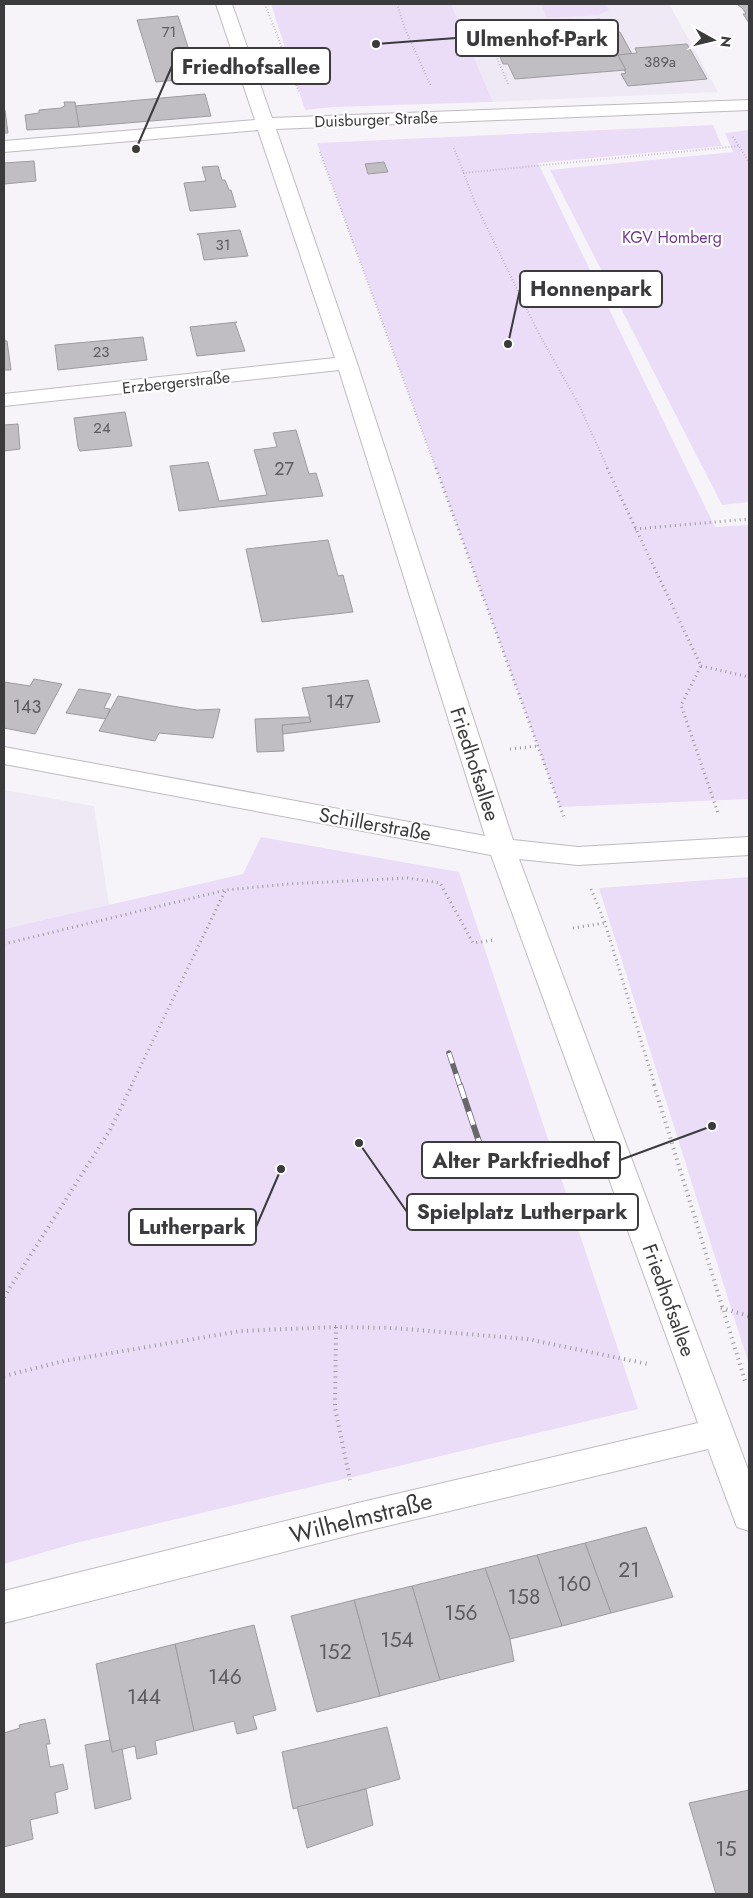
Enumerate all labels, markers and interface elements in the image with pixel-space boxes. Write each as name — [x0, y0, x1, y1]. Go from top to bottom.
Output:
north arrow — [688, 15, 738, 65]
callout: Ulmenhof-Park — [456, 20, 618, 56]
house number: 71 — [162, 21, 176, 43]
text: Ulmenhof-Park — [466, 24, 608, 54]
text: N — [715, 35, 737, 49]
callout: Friedhofsallee — [172, 48, 330, 84]
house number: 389a — [644, 51, 676, 73]
text: Friedhofsallee — [182, 52, 320, 82]
street label: Duisburger Straße — [314, 106, 438, 133]
park label: KGV Homberg — [622, 226, 722, 249]
house number: 31 — [216, 234, 230, 256]
callout: Honnenpark — [520, 271, 662, 307]
text: Honnenpark — [530, 274, 652, 304]
house number: 23 — [93, 341, 109, 363]
street label: Erzbergerstraße — [121, 365, 231, 400]
house number: 24 — [93, 417, 111, 439]
house number: 27 — [274, 456, 294, 482]
house number: 147 — [326, 689, 355, 715]
house number: 143 — [13, 694, 41, 720]
street label: Friedhofsallee — [443, 704, 507, 825]
street label: Schillerstraße — [316, 800, 433, 849]
callout: Alter Parkfriedhof — [422, 1142, 620, 1178]
text: Alter Parkfriedhof — [431, 1146, 611, 1176]
callout: Spielplatz Lutherpark — [407, 1194, 638, 1230]
text: Spielplatz Lutherpark — [417, 1197, 627, 1227]
callout: Lutherpark — [129, 1209, 256, 1245]
text: Lutherpark — [138, 1212, 246, 1242]
street label: Friedhofsallee — [635, 1240, 702, 1361]
street label: Wilhelmstraße — [286, 1483, 436, 1552]
house number: 21 — [618, 1555, 640, 1585]
house number: 160 — [557, 1569, 591, 1599]
house number: 158 — [508, 1582, 540, 1612]
house number: 156 — [444, 1598, 478, 1628]
house number: 154 — [380, 1625, 414, 1655]
house number: 152 — [318, 1637, 352, 1667]
house number: 146 — [208, 1662, 242, 1692]
house number: 144 — [127, 1682, 161, 1712]
house number: 15 — [715, 1834, 737, 1864]

